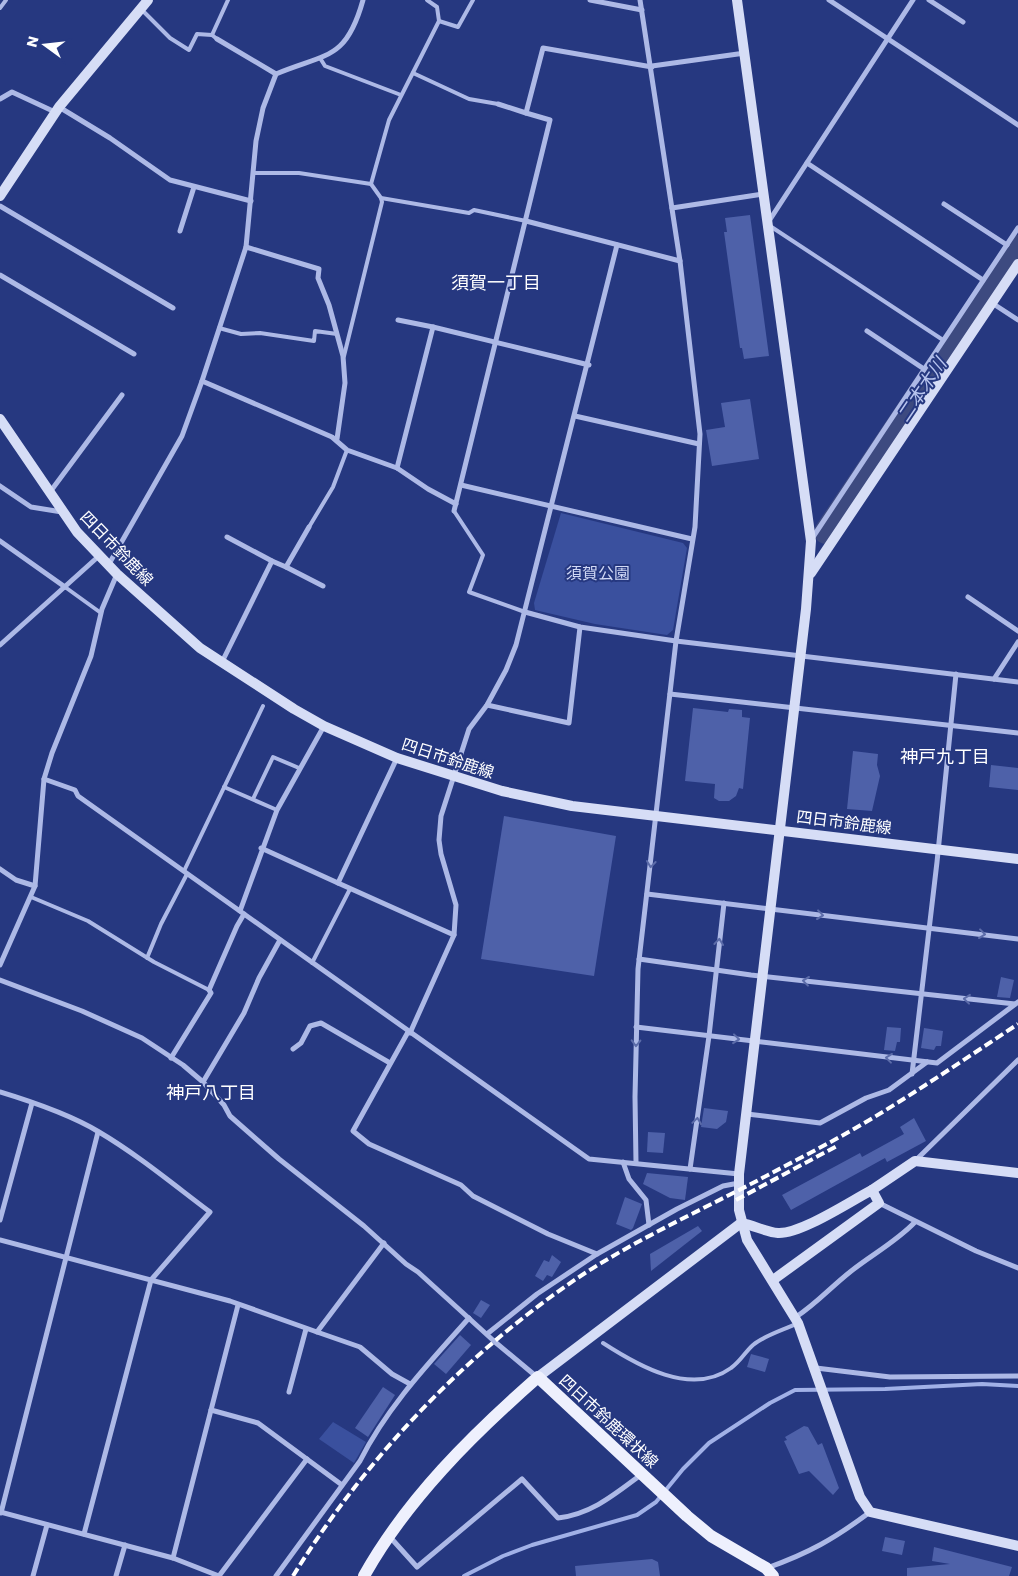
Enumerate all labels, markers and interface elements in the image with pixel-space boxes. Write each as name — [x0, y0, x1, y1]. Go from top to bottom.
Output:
north arrow — [20, 20, 70, 70]
text: N — [21, 34, 43, 49]
district label: 須賀一丁目 — [451, 270, 541, 295]
water label: 二本木川 — [891, 351, 953, 427]
street label: 四日市鈴鹿線 — [75, 506, 158, 591]
park label: 須賀公園 — [566, 562, 630, 585]
street label: 四日市鈴鹿線 — [399, 733, 497, 784]
district label: 神戸九丁目 — [900, 744, 990, 769]
street label: 四日市鈴鹿線 — [795, 805, 893, 840]
one-way arrow — [646, 860, 657, 868]
one-way arrow — [816, 909, 825, 919]
one-way arrow — [978, 928, 986, 939]
one-way arrow — [713, 938, 724, 946]
one-way arrow — [801, 976, 809, 987]
one-way arrow — [963, 994, 971, 1005]
one-way arrow — [733, 1033, 741, 1044]
one-way arrow — [631, 1040, 641, 1048]
one-way arrow — [885, 1053, 893, 1064]
district label: 神戸八丁目 — [166, 1080, 256, 1105]
one-way arrow — [691, 1117, 701, 1125]
street label: 四日市鈴鹿環状線 — [554, 1369, 663, 1473]

